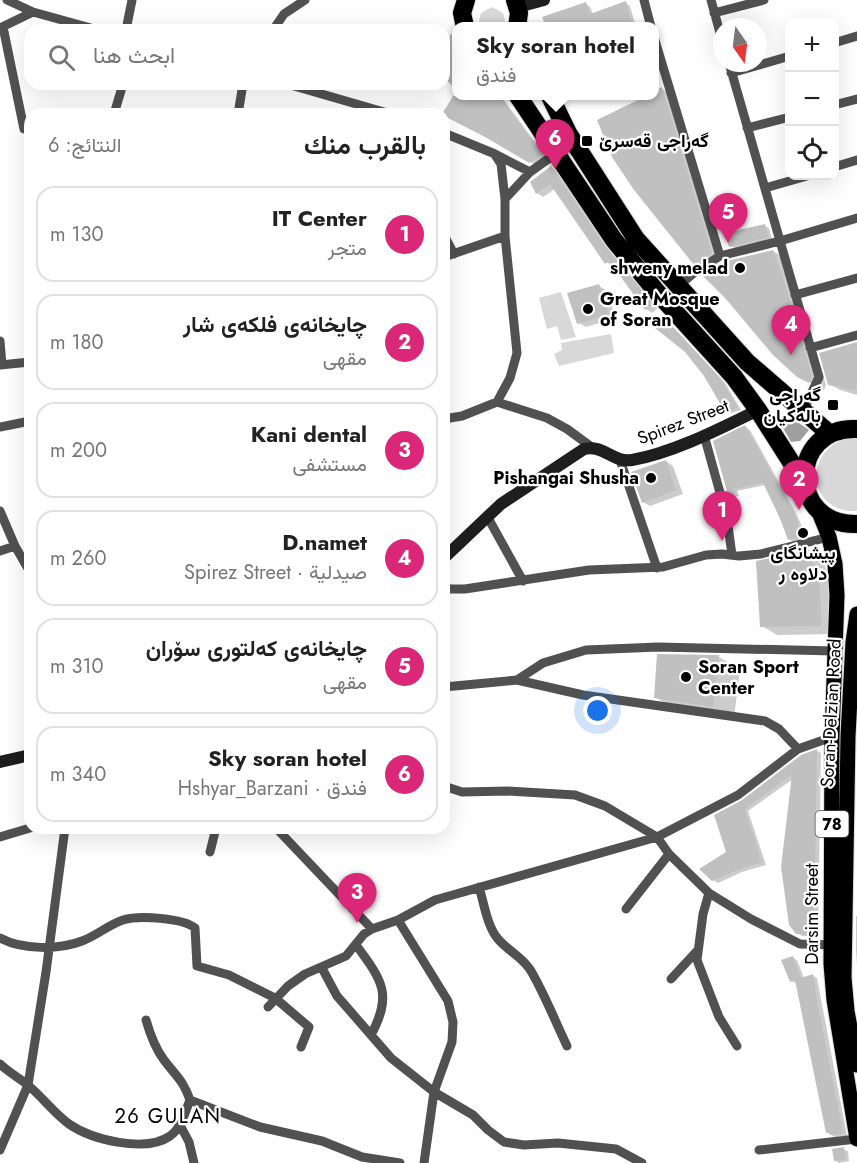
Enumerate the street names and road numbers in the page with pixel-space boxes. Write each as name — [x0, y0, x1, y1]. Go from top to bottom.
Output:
street label: Spirez Street — [633, 392, 733, 451]
street label: Soran-Delzian Road — [814, 638, 848, 788]
road number: 78 — [816, 811, 848, 837]
street label: Darsim Street — [799, 863, 825, 965]

